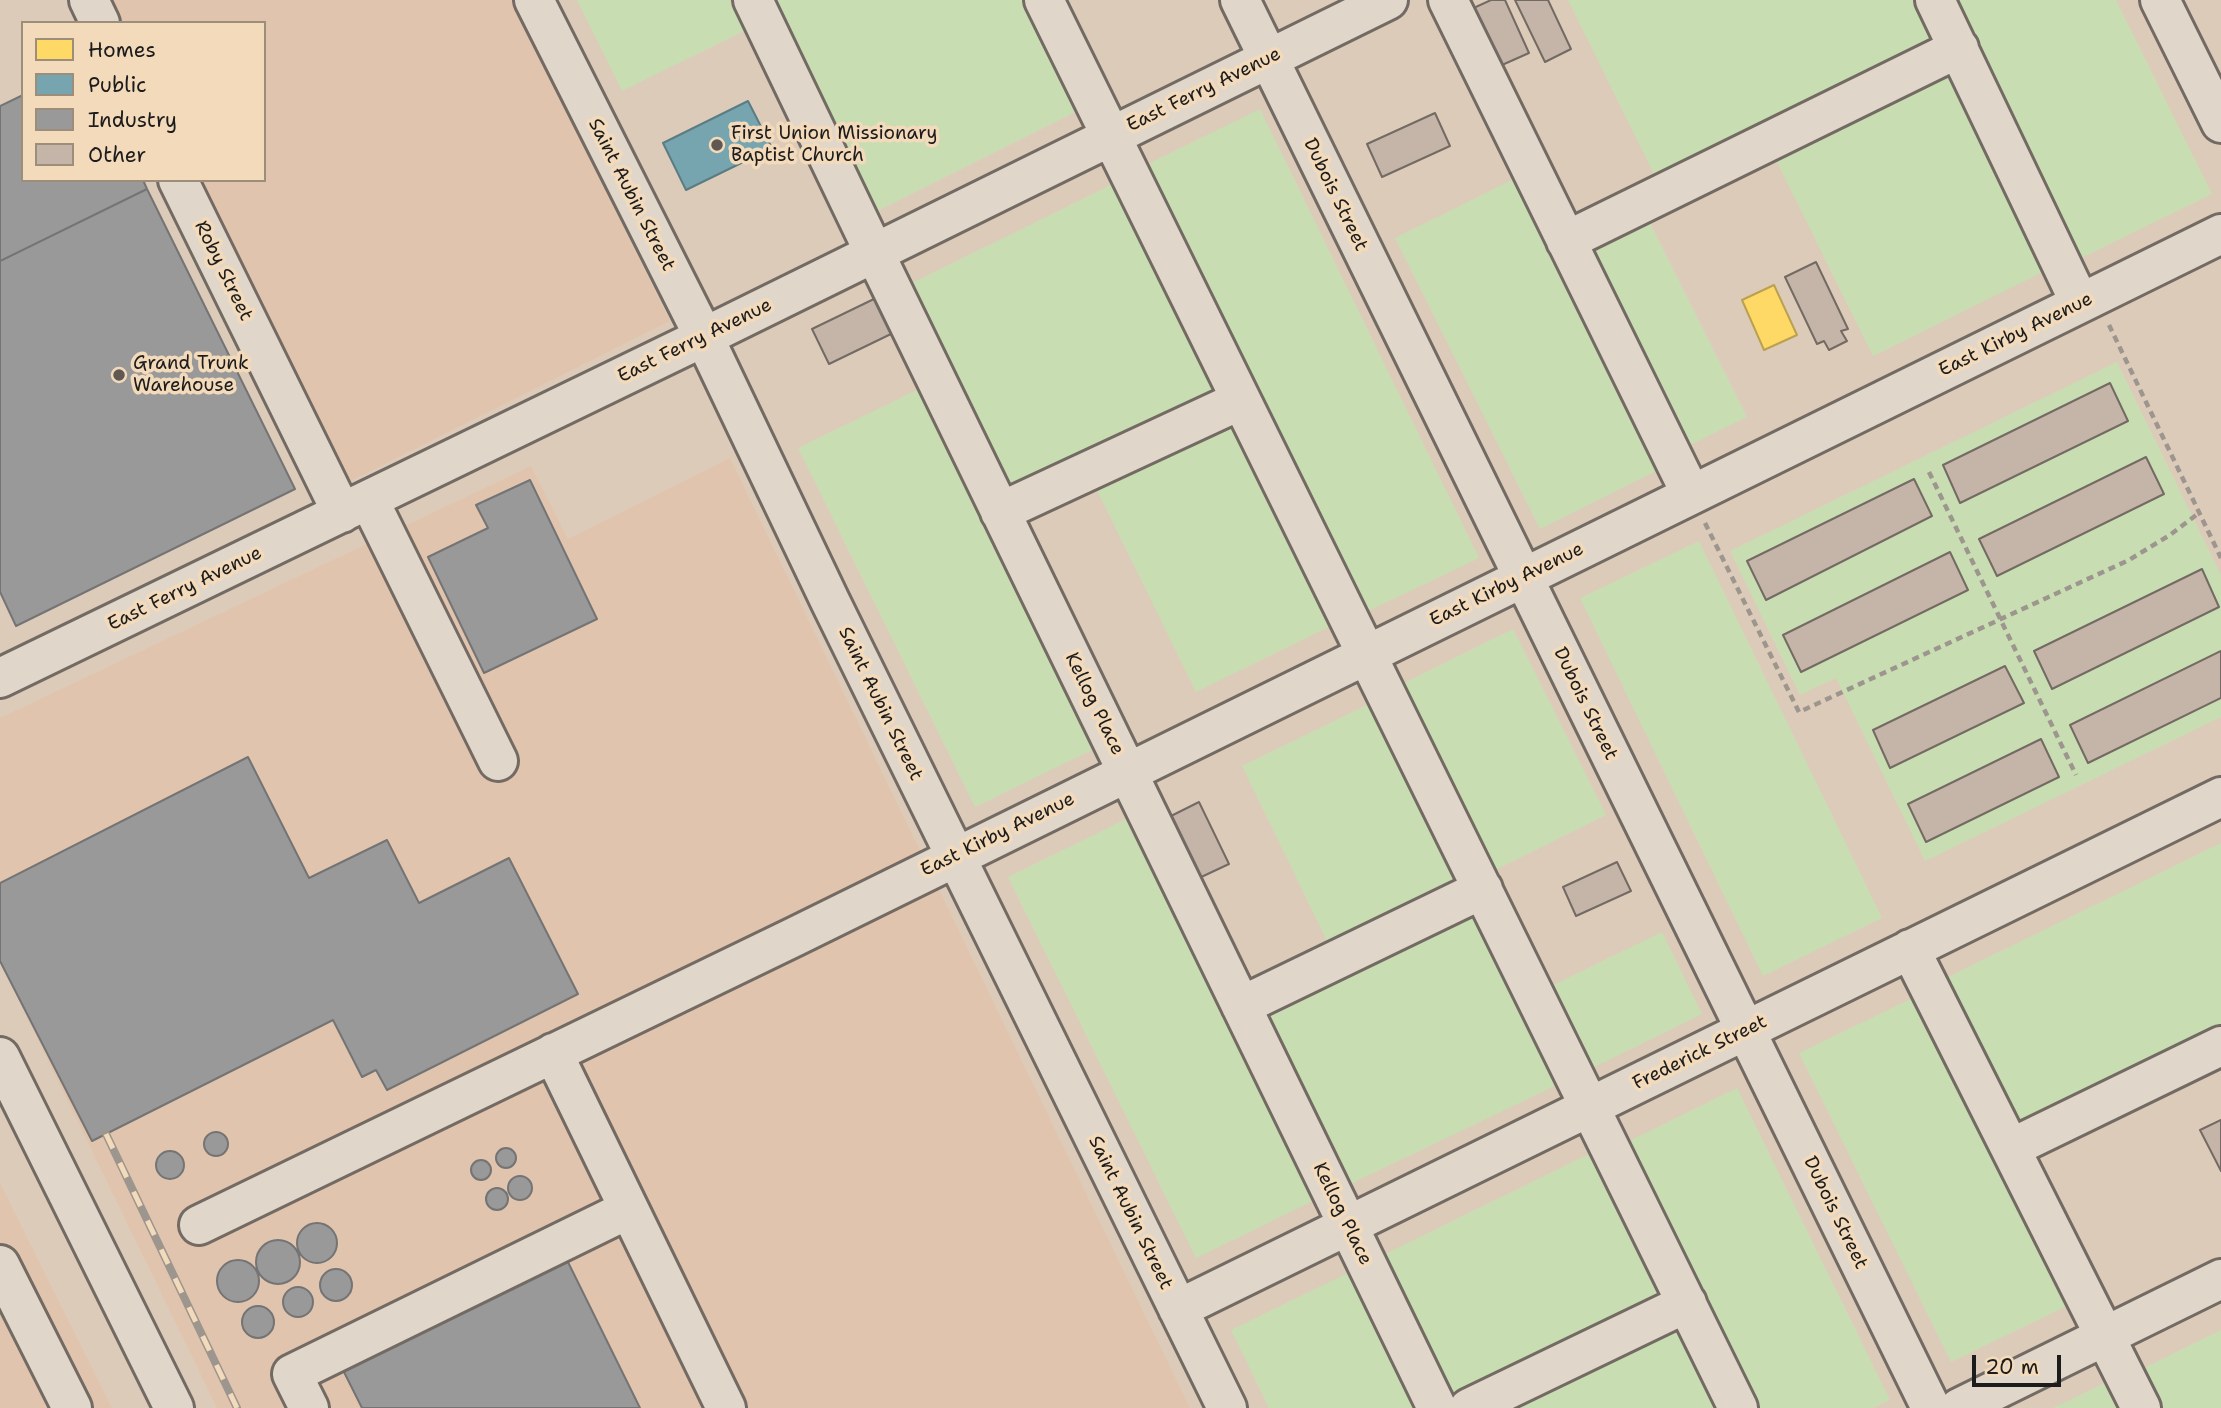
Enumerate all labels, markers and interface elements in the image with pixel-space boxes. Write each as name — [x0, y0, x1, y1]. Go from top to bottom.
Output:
legend — [21, 21, 266, 182]
text: Homes — [88, 36, 156, 64]
street label: East Ferry Avenue — [1123, 43, 1285, 137]
text: Public — [88, 71, 147, 99]
text: Industry — [88, 106, 177, 134]
street label: Saint Aubin Street — [583, 115, 679, 275]
place label: First Union Missionary Baptist Church — [731, 123, 937, 167]
street label: Dubois Street — [1298, 135, 1372, 255]
marker: First Union Missionary Baptist Church — [709, 137, 725, 153]
text: Other — [88, 141, 146, 169]
street label: Roby Street — [189, 217, 257, 325]
street label: East Kirby Avenue — [1935, 288, 2097, 382]
street label: East Ferry Avenue — [614, 294, 776, 388]
place label: Grand Trunk Warehouse — [133, 353, 249, 397]
marker: Grand Trunk Warehouse — [111, 367, 127, 383]
street label: East Kirby Avenue — [1426, 538, 1588, 632]
street label: East Ferry Avenue — [104, 542, 266, 636]
street label: Saint Aubin Street — [833, 623, 927, 785]
street label: Dubois Street — [1548, 644, 1622, 764]
street label: Kellog Place — [1059, 649, 1129, 759]
street label: East Kirby Avenue — [917, 788, 1079, 882]
street label: Frederick Street — [1629, 1011, 1771, 1095]
street label: Saint Aubin Street — [1083, 1132, 1177, 1294]
street label: Dubois Street — [1798, 1153, 1872, 1273]
street label: Kellog Place — [1307, 1159, 1377, 1269]
scale bar — [1976, 1342, 2065, 1386]
text: 20 m — [1985, 1353, 2039, 1381]

